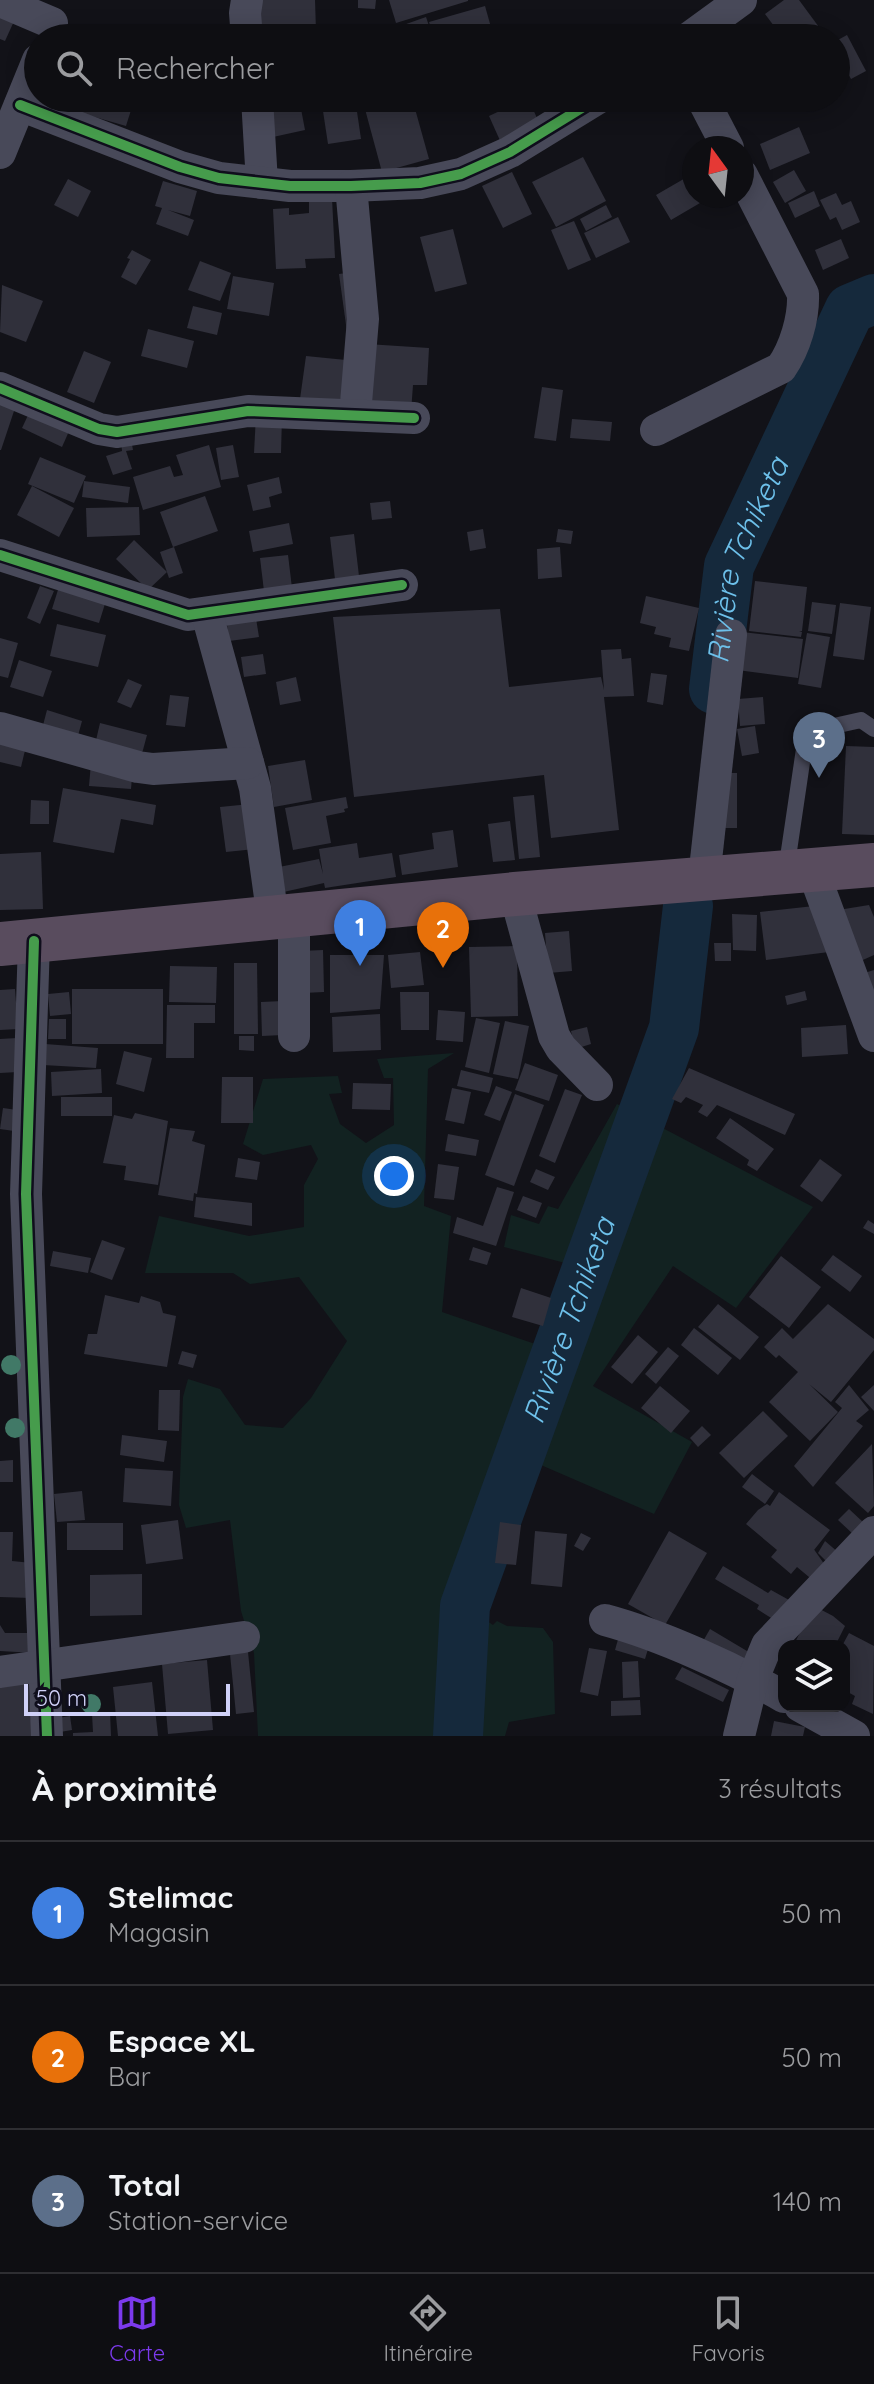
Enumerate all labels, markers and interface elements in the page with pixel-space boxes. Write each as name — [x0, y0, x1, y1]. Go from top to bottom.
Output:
search box — [24, 24, 850, 112]
icon: search — [52, 46, 96, 90]
text: Rechercher — [116, 49, 274, 87]
north arrow — [682, 136, 754, 208]
water label: Rivière Tchiketa — [698, 449, 797, 666]
pin: 3 — [793, 712, 845, 778]
pin: 1 — [334, 900, 386, 966]
pin: 2 — [417, 902, 469, 968]
your location — [374, 1156, 414, 1196]
water label: Rivière Tchiketa — [514, 1211, 624, 1428]
map controls — [778, 1640, 850, 1712]
button: layers — [778, 1640, 850, 1712]
scale bar — [24, 1680, 230, 1716]
text: 50 m — [36, 1684, 87, 1712]
text: À proximité — [32, 1767, 218, 1810]
text: 3 résultats — [718, 1772, 842, 1805]
text: Stelimac — [108, 1878, 233, 1916]
text: 1 — [53, 1897, 63, 1930]
text: 50 m — [782, 1897, 842, 1930]
text: Magasin — [108, 1916, 210, 1949]
text: Espace XL — [108, 2022, 256, 2060]
text: 2 — [51, 2041, 65, 2074]
text: 50 m — [782, 2041, 842, 2074]
text: Bar — [108, 2060, 151, 2093]
text: Total — [108, 2166, 181, 2204]
text: 3 — [51, 2185, 65, 2218]
text: 140 m — [773, 2185, 842, 2218]
text: Station-service — [108, 2204, 288, 2237]
tab: Carte — [109, 2291, 165, 2367]
tab: Itinéraire — [384, 2291, 473, 2367]
tab: Favoris — [691, 2291, 765, 2367]

